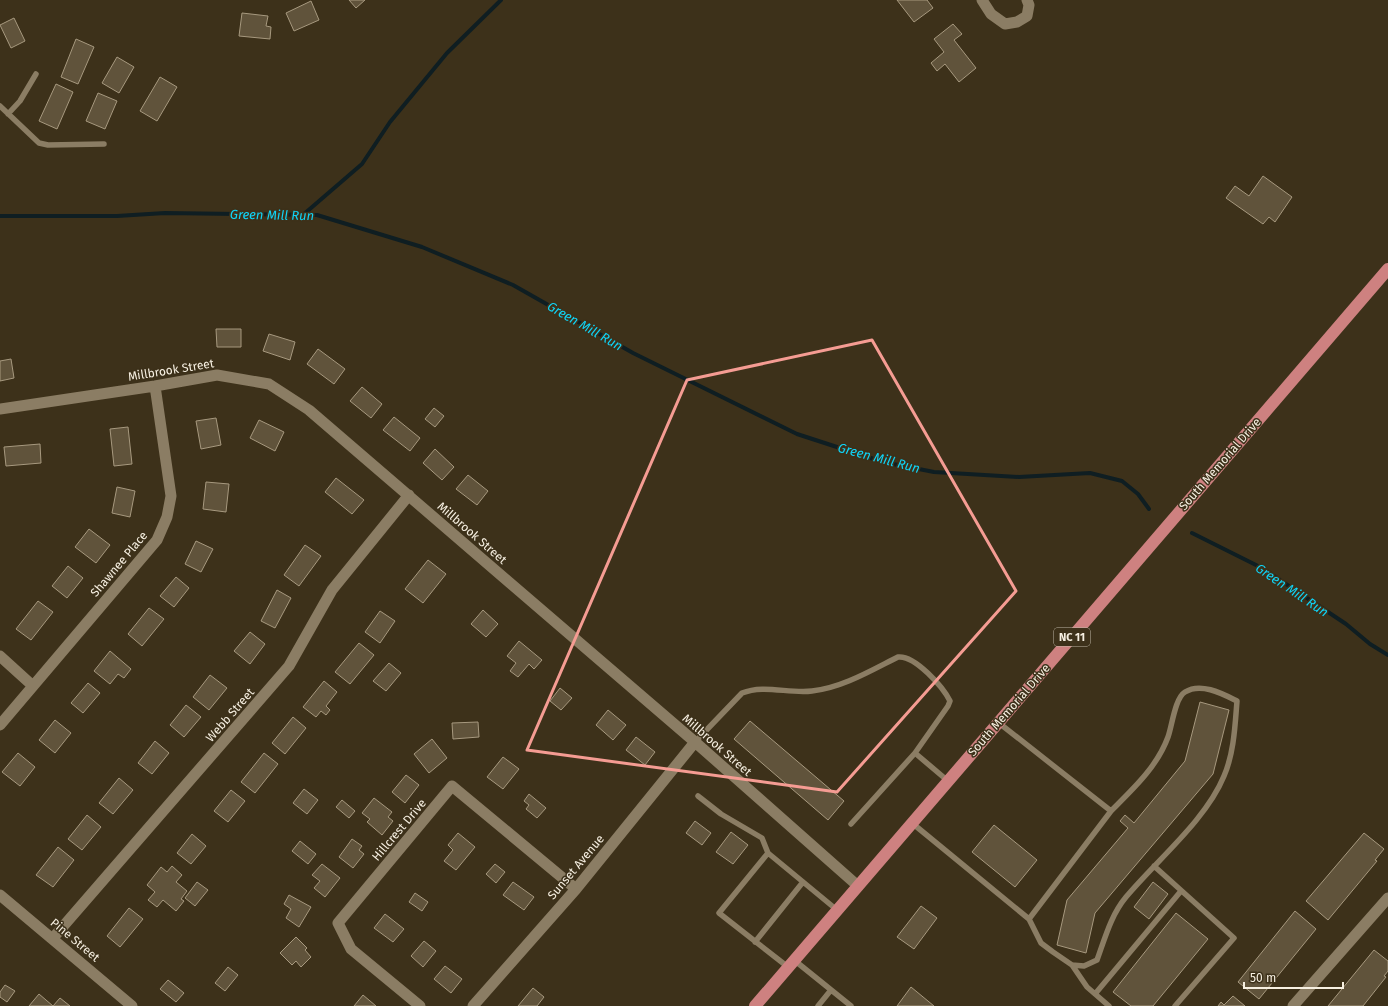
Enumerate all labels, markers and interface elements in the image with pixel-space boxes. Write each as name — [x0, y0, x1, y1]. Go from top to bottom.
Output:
water label: Green Mill Run — [230, 207, 314, 223]
water label: Green Mill Run — [545, 298, 625, 354]
street label: Millbrook Street — [127, 356, 216, 384]
street label: South Memorial Drive — [1176, 415, 1264, 513]
water label: Green Mill Run — [836, 440, 922, 476]
street label: Millbrook Street — [435, 499, 510, 567]
street label: Shawnee Place — [88, 529, 150, 599]
water label: Green Mill Run — [1253, 560, 1331, 620]
road number: NC 11 — [1054, 628, 1090, 646]
street label: South Memorial Drive — [965, 661, 1053, 759]
street label: Webb Street — [203, 685, 257, 745]
street label: Millbrook Street — [680, 711, 755, 779]
street label: Hillcrest Drive — [369, 796, 429, 864]
street label: Sunset Avenue — [545, 832, 607, 902]
street label: Pine Street — [48, 915, 103, 965]
scale bar — [1244, 964, 1343, 990]
text: 50 m — [1250, 971, 1276, 985]

